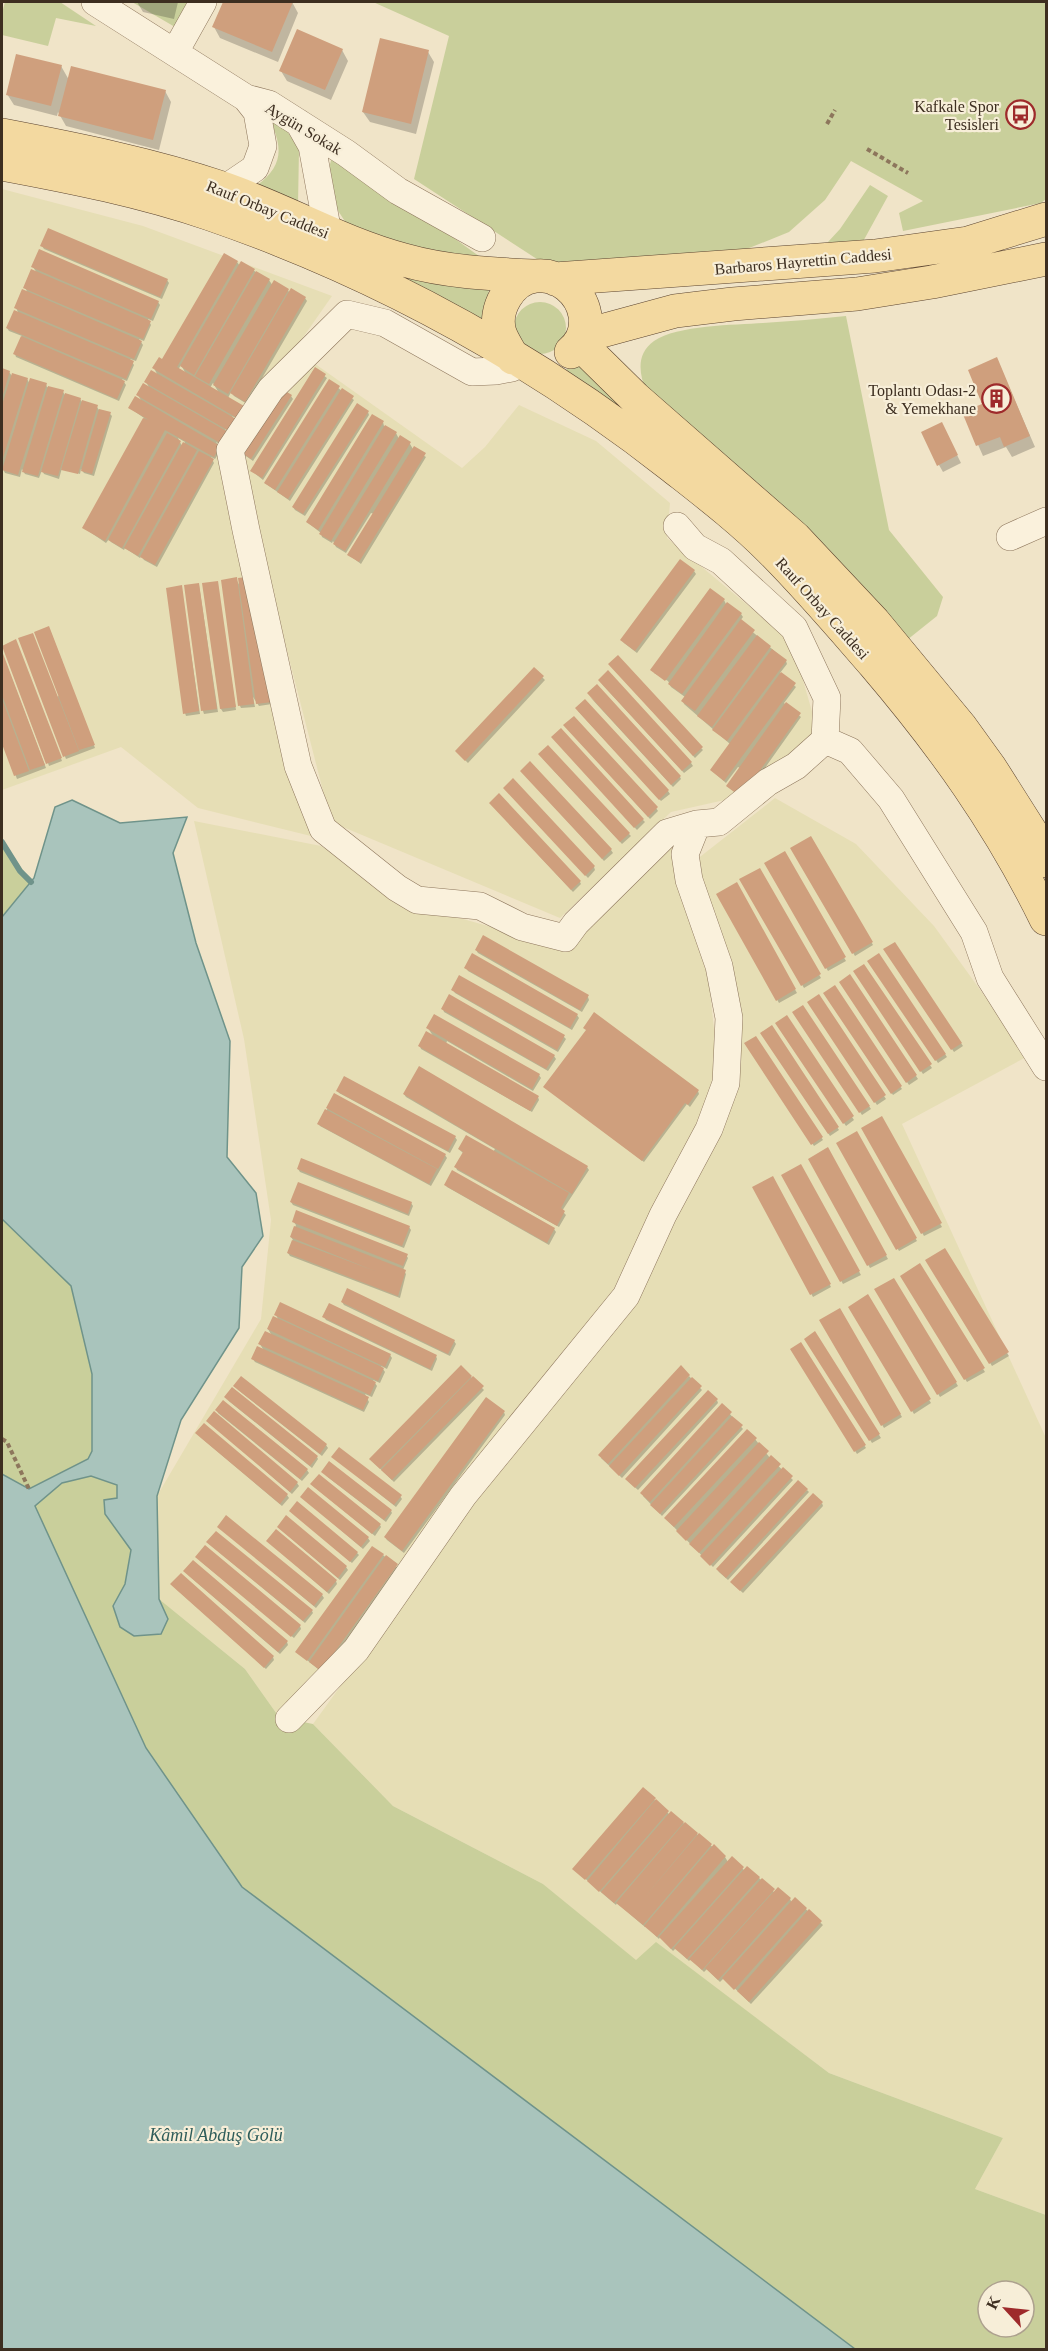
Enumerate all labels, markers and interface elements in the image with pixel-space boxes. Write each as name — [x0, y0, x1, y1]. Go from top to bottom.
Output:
place label: Kafkale Spor Tesisleri — [914, 98, 1000, 133]
street label: Aygün Sokak — [262, 99, 345, 159]
bus stop icon: Kafkale Spor Tesisleri — [1004, 99, 1036, 131]
street label: Rauf Orbay Caddesi — [204, 177, 332, 243]
street label: Barbaros Hayrettin Caddesi — [714, 245, 893, 279]
place label: Toplantı Odası-2 & Yemekhane — [868, 382, 976, 417]
building icon: Toplantı Odası-2 & Yemekhane — [981, 383, 1013, 415]
street label: Rauf Orbay Caddesi — [772, 554, 873, 664]
water label: Kâmil Abduş Gölü — [148, 2125, 283, 2145]
north arrow — [976, 2279, 1036, 2339]
text: K — [983, 2293, 1004, 2312]

